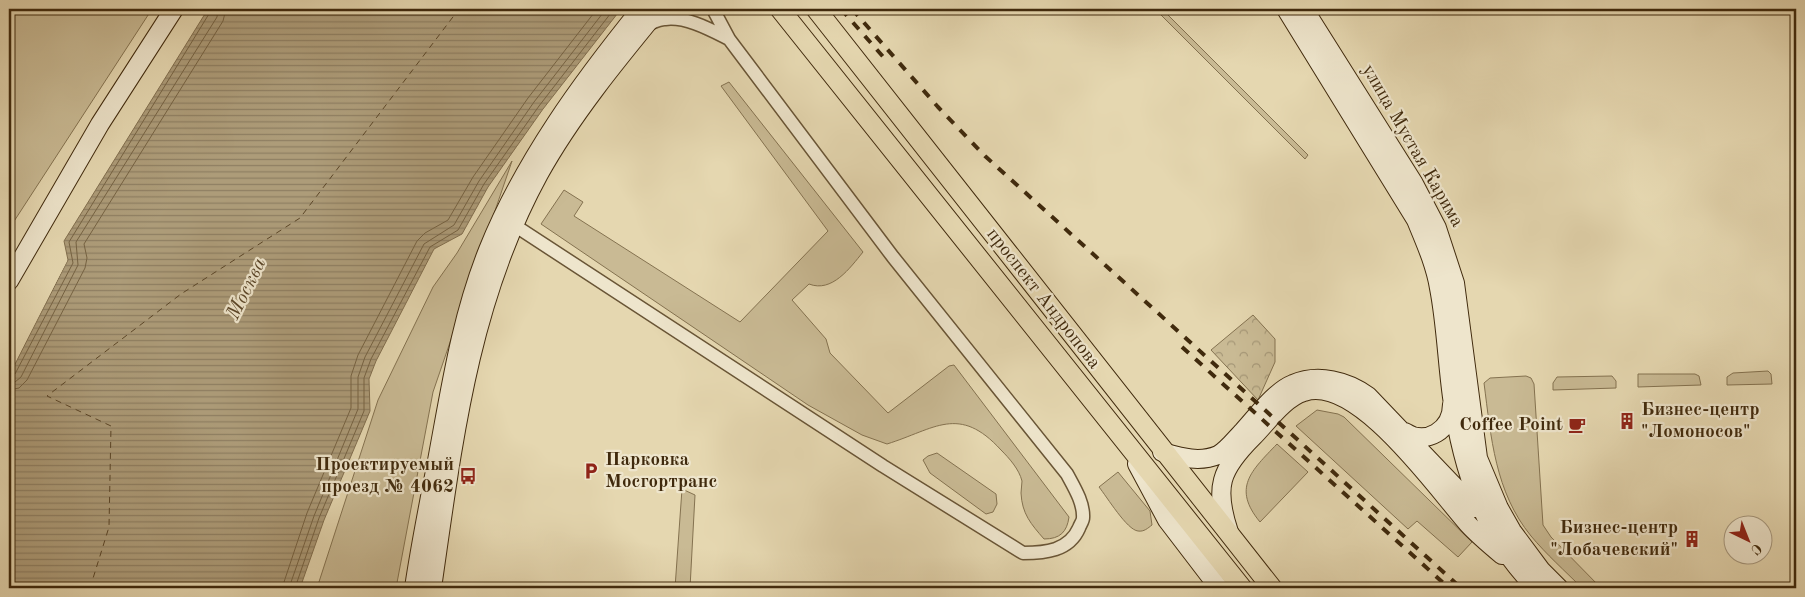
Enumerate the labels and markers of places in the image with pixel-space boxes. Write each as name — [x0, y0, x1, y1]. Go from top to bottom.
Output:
place label: Бизнес-центр "Ломоносов" — [1641, 401, 1760, 442]
building icon: Бизнес-центр "Ломоносов" — [1617, 411, 1637, 431]
cafe icon: Coffee Point — [1567, 415, 1587, 435]
place label: Coffee Point — [1459, 416, 1563, 435]
place label: Парковка Мосгортранс — [605, 451, 717, 492]
place label: Проектируемый проезд № 4062 — [315, 456, 454, 497]
parking icon: Парковка Мосгортранс — [581, 461, 601, 481]
bus stop icon: Проектируемый проезд № 4062 — [458, 466, 478, 486]
place label: Бизнес-центр "Лобачевский" — [1550, 519, 1678, 560]
building icon: Бизнес-центр "Лобачевский" — [1682, 529, 1702, 549]

